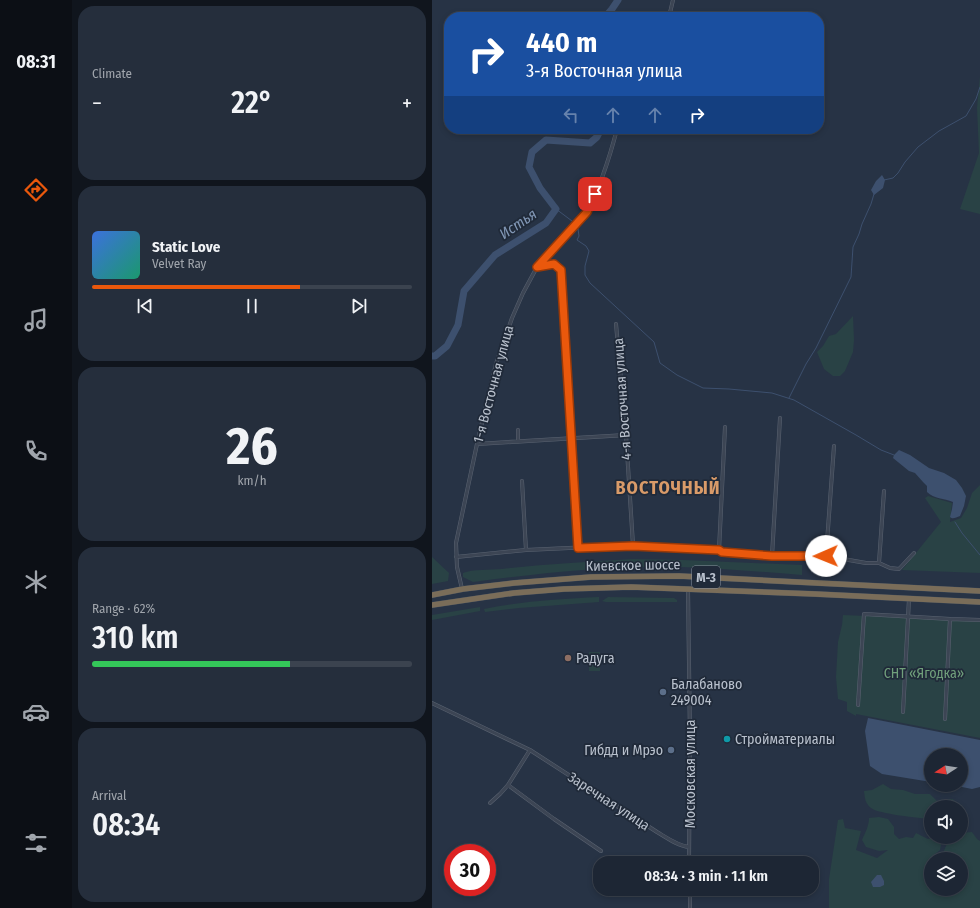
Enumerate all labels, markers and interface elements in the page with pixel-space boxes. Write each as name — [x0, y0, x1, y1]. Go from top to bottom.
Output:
text: 440 m — [526, 26, 597, 59]
icon: right — [460, 28, 512, 80]
text: 08:31 — [16, 51, 56, 73]
text: 3-я Восточная улица — [526, 60, 683, 82]
text: Climate — [92, 66, 132, 81]
text: 22° — [231, 85, 273, 121]
text: − — [92, 90, 102, 117]
text: + — [402, 90, 412, 117]
icon: left — [560, 104, 582, 126]
icon: ahead — [602, 104, 624, 126]
icon: ahead — [644, 104, 666, 126]
icon: right — [686, 104, 708, 126]
icon: directions — [22, 176, 50, 204]
pin — [578, 177, 612, 211]
icon: arrive — [584, 183, 606, 205]
water label: Истья — [496, 205, 540, 243]
text: Static Love — [152, 238, 220, 256]
text: Velvet Ray — [152, 256, 206, 271]
icon: previous — [134, 295, 156, 317]
icon: pause — [241, 295, 263, 317]
icon: next — [348, 295, 370, 317]
icon: music — [22, 306, 50, 334]
street label: 1-я Восточная улица — [470, 323, 517, 445]
street label: 4-я Восточная улица — [610, 337, 635, 461]
text: 26 — [226, 415, 278, 478]
icon: phone — [22, 437, 50, 465]
text: km/h — [238, 473, 267, 488]
district label: ВОСТОЧНЫЙ — [616, 476, 720, 499]
position arrow — [805, 535, 847, 577]
street label: Киевское шоссе — [586, 556, 681, 575]
road number: М-3 — [692, 566, 720, 588]
icon: climate — [22, 568, 50, 596]
text: Range · 62% — [92, 601, 155, 616]
text: 310 km — [92, 620, 178, 656]
place label: Радуга — [576, 650, 615, 667]
marker: Радуга — [563, 653, 573, 663]
park label: СНТ «Ягодка» — [884, 665, 964, 682]
place label: Балабаново 249004 — [671, 676, 742, 709]
marker: Балабаново 249004 — [658, 687, 668, 697]
icon: car — [22, 698, 50, 726]
street label: Московская улица — [682, 720, 699, 828]
place label: Стройматериалы — [735, 731, 835, 748]
marker: Стройматериалы — [722, 734, 732, 744]
place label: Гибдд и Мрэо — [584, 742, 663, 759]
marker: Гибдд и Мрэо — [666, 745, 676, 755]
north arrow — [924, 748, 968, 792]
map controls — [924, 748, 968, 896]
street label: Заречная улица — [565, 769, 653, 834]
text: Arrival — [92, 788, 126, 803]
button: sound — [924, 800, 968, 844]
text: 08:34 — [92, 807, 160, 843]
icon: filters — [22, 829, 50, 857]
speed limit sign: 30 — [444, 844, 496, 896]
button: layers — [924, 852, 968, 896]
text: 08:34 · 3 min · 1.1 km — [644, 867, 768, 885]

